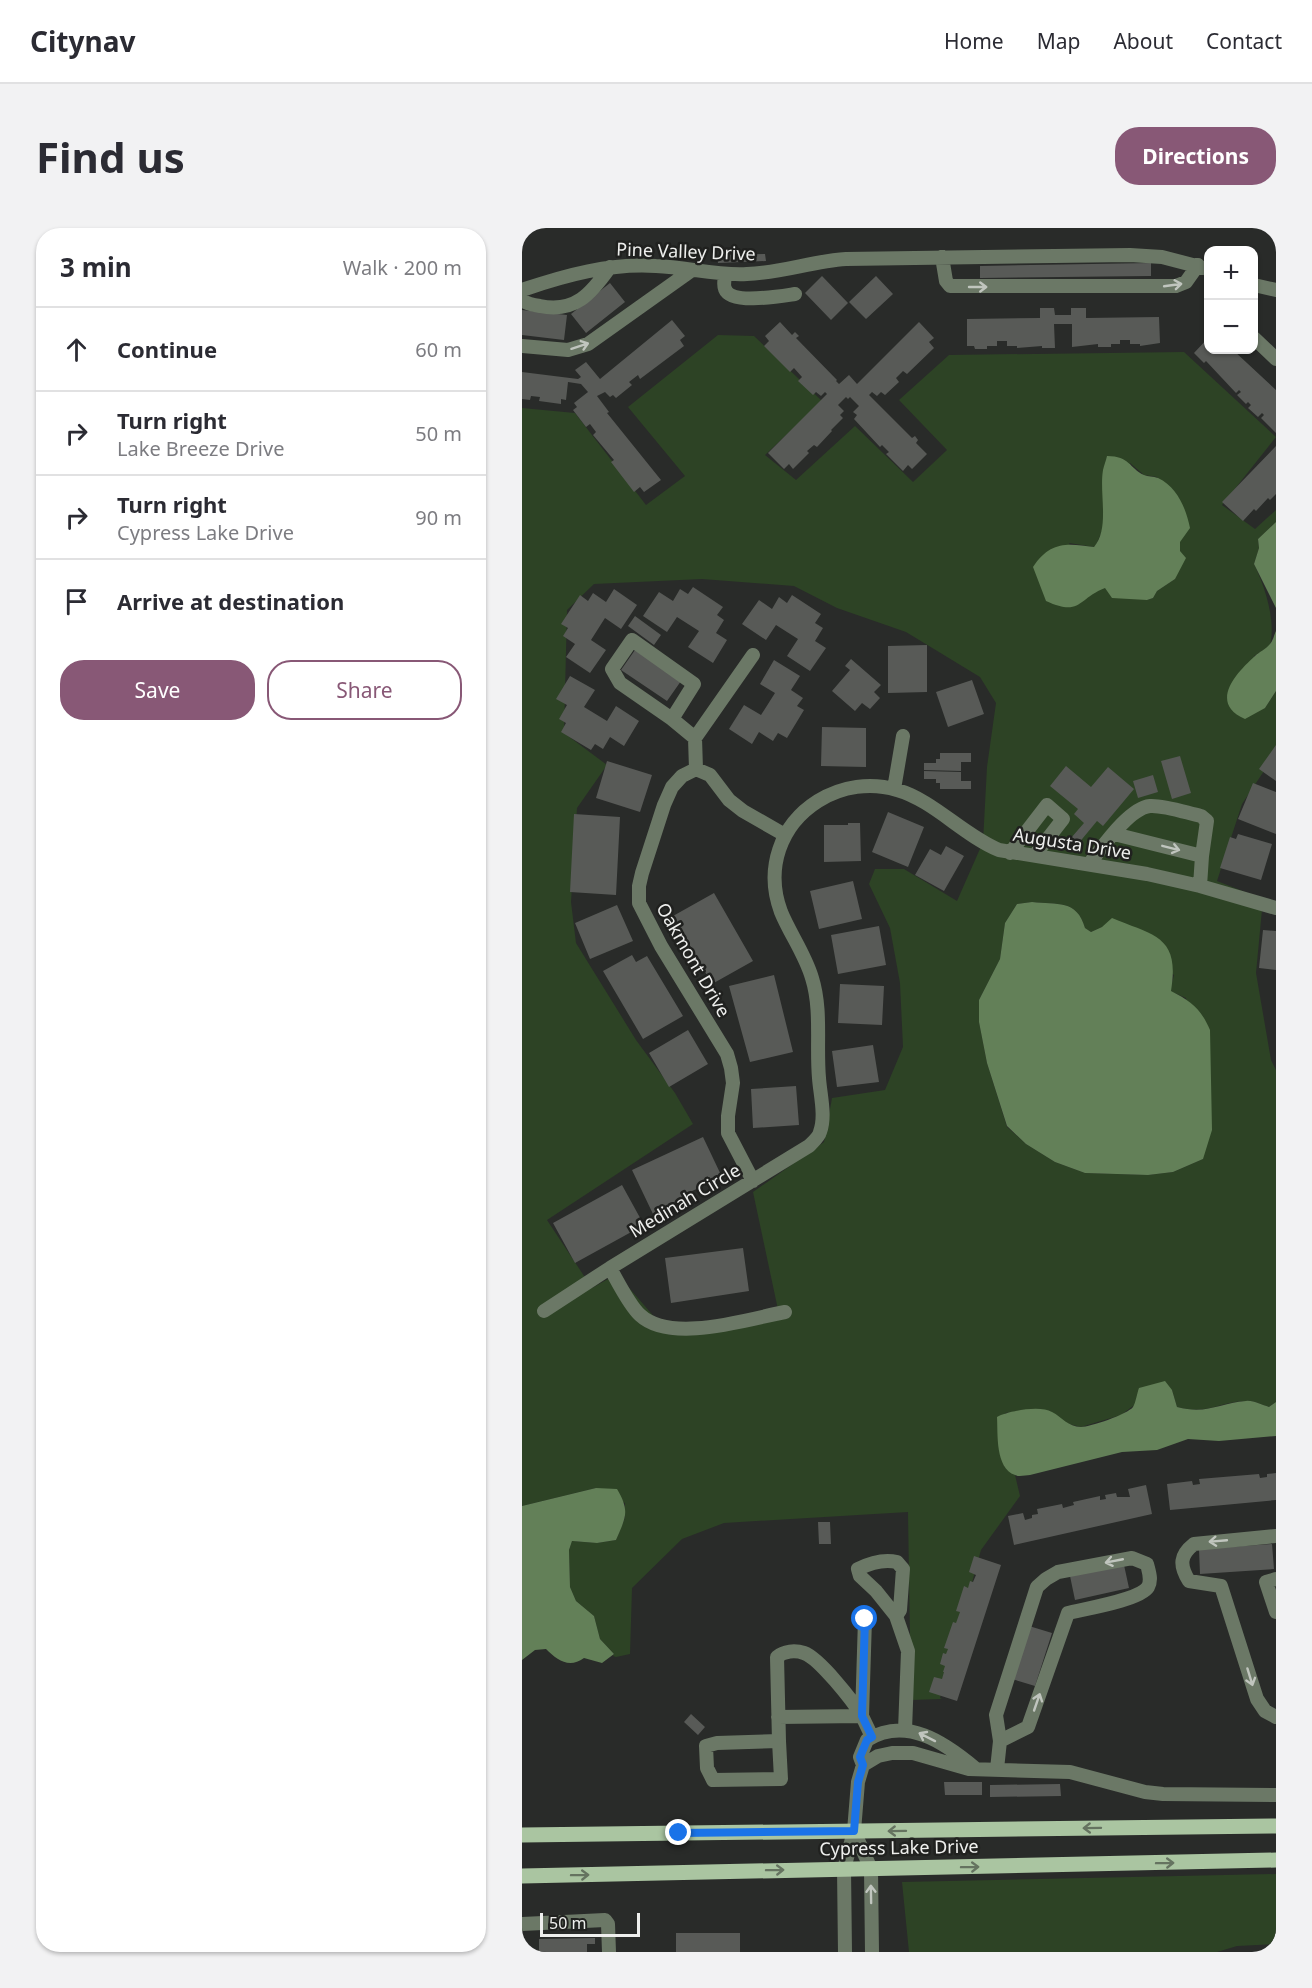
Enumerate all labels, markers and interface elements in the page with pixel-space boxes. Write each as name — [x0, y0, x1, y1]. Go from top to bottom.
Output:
text: Citynav — [30, 22, 135, 60]
text: Home — [944, 27, 1004, 55]
text: Map — [1037, 27, 1080, 55]
text: About — [1113, 27, 1173, 55]
text: Contact — [1206, 27, 1282, 55]
button: Directions — [1115, 127, 1276, 185]
text: Find us — [36, 128, 185, 185]
street label: Pine Valley Drive — [616, 237, 756, 265]
map controls — [1204, 246, 1258, 354]
button: + — [1204, 246, 1258, 300]
text: 3 min — [60, 249, 132, 285]
text: Walk · 200 m — [343, 254, 462, 281]
one-way arrow — [1162, 279, 1182, 290]
one-way arrow — [967, 281, 987, 293]
button: − — [1204, 300, 1258, 354]
icon: ahead — [60, 333, 93, 366]
text: Continue — [117, 334, 217, 364]
text: 60 m — [415, 336, 462, 363]
one-way arrow — [570, 340, 589, 351]
text: Turn right — [117, 405, 227, 435]
icon: right — [60, 417, 93, 450]
text: 50 m — [415, 420, 462, 447]
text: Lake Breeze Drive — [117, 435, 284, 462]
text: Turn right — [117, 489, 227, 519]
icon: right — [60, 501, 93, 534]
text: 90 m — [415, 504, 462, 531]
text: Cypress Lake Drive — [117, 519, 294, 546]
icon: arrive — [60, 585, 93, 618]
text: Arrive at destination — [117, 586, 344, 616]
button: Save — [60, 660, 255, 720]
button: Share — [267, 660, 462, 720]
street label: Augusta Drive — [1011, 822, 1133, 864]
one-way arrow — [1161, 843, 1180, 855]
street label: Oakmont Drive — [651, 898, 736, 1021]
street label: Medinah Circle — [624, 1157, 745, 1243]
one-way arrow — [1208, 1536, 1228, 1547]
one-way arrow — [1105, 1556, 1125, 1567]
route start — [851, 1605, 877, 1631]
one-way arrow — [1245, 1667, 1256, 1686]
one-way arrow — [1033, 1693, 1044, 1711]
one-way arrow — [919, 1731, 937, 1742]
route end — [665, 1819, 691, 1845]
one-way arrow — [1082, 1823, 1102, 1834]
one-way arrow — [887, 1825, 907, 1837]
street label: Cypress Lake Drive — [819, 1834, 979, 1860]
one-way arrow — [1155, 1857, 1175, 1868]
one-way arrow — [960, 1861, 980, 1872]
one-way arrow — [765, 1865, 785, 1876]
one-way arrow — [570, 1869, 590, 1880]
one-way arrow — [865, 1884, 877, 1904]
scale bar — [540, 1910, 640, 1938]
text: 50 m — [549, 1912, 586, 1934]

